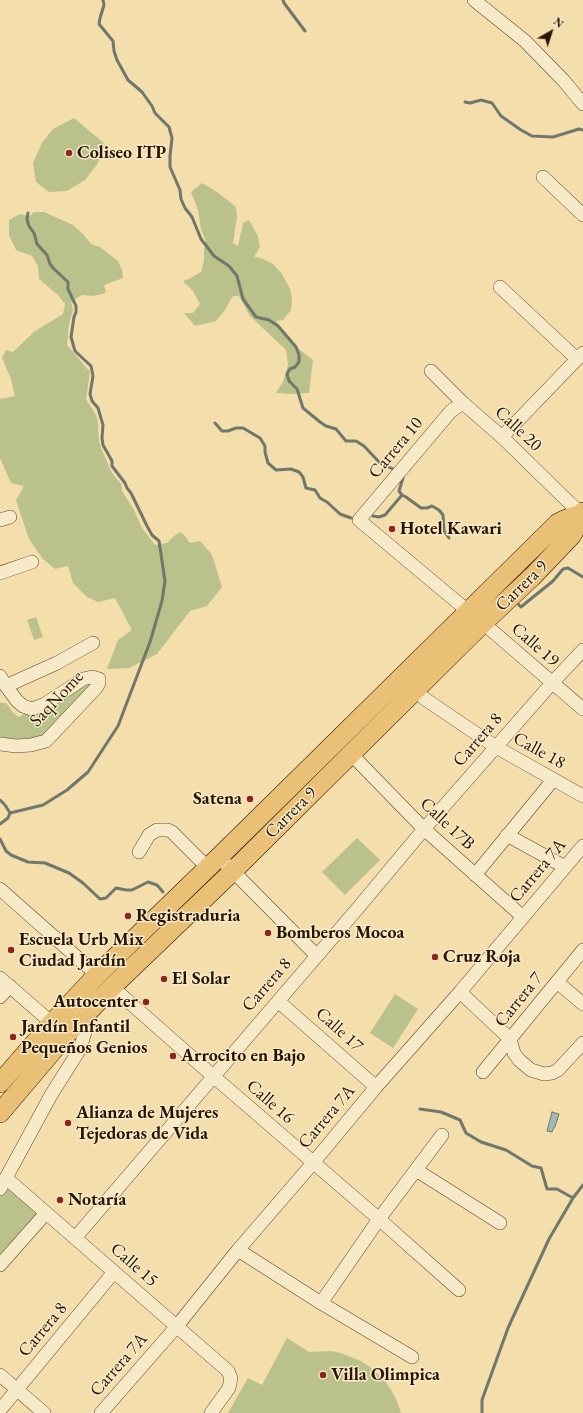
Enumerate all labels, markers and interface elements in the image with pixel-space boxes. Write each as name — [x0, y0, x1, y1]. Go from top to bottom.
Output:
north arrow — [531, 12, 571, 52]
text: N — [551, 14, 566, 31]
place label: Coliseo ITP — [77, 142, 166, 164]
marker: Coliseo ITP — [64, 148, 74, 158]
street label: Calle 20 — [490, 402, 546, 456]
street label: Carrera 10 — [364, 413, 428, 483]
place label: Hotel Kawari — [400, 518, 502, 540]
marker: Hotel Kawari — [387, 524, 397, 534]
street label: Carrera 9 — [491, 556, 553, 616]
street label: Calle 19 — [507, 618, 563, 672]
street label: SaqNome — [26, 666, 88, 732]
street label: Carrera 8 — [449, 709, 507, 771]
street label: Calle 18 — [509, 728, 569, 774]
street label: Carrera 9 — [261, 783, 321, 843]
place label: Satena — [193, 788, 242, 810]
street label: Calle 17B — [415, 793, 479, 855]
marker: Satena — [245, 794, 255, 804]
street label: Carrera 7A — [505, 835, 571, 907]
place label: Registraduria — [136, 905, 240, 927]
marker: Registraduria — [123, 911, 133, 921]
place label: Bomberos Mocoa — [276, 922, 404, 944]
marker: Bomberos Mocoa — [263, 928, 273, 938]
place label: Escuela Urb Mix Ciudad Jardín — [19, 929, 144, 972]
marker: Escuela Urb Mix Ciudad Jardín — [6, 945, 16, 955]
place label: Cruz Roja — [443, 946, 521, 968]
marker: Cruz Roja — [430, 952, 440, 962]
street label: Carrera 8 — [238, 954, 296, 1016]
place label: El Solar — [172, 968, 230, 990]
street label: Carrera 7 — [490, 968, 548, 1032]
marker: El Solar — [159, 974, 169, 984]
place label: Autocenter — [53, 991, 138, 1013]
marker: Autocenter — [141, 997, 151, 1007]
street label: Calle 17 — [311, 1003, 367, 1057]
place label: Jardín Infantil Pequeños Genios — [21, 1016, 147, 1058]
marker: Jardín Infantil Pequeños Genios — [8, 1032, 18, 1042]
place label: Arrocito en Bajo — [181, 1045, 305, 1067]
marker: Arrocito en Bajo — [168, 1051, 178, 1061]
street label: Calle 16 — [242, 1075, 298, 1129]
street label: Carrera 7A — [294, 1081, 360, 1153]
place label: Alianza de Mujeres Tejedoras de Vida — [76, 1102, 218, 1144]
marker: Alianza de Mujeres Tejedoras de Vida — [63, 1118, 73, 1128]
place label: Notaría — [68, 1189, 126, 1211]
marker: Notaría — [55, 1195, 65, 1205]
street label: Calle 15 — [106, 1238, 162, 1292]
street label: Carrera 8 — [14, 1298, 72, 1362]
street label: Carrera 7A — [86, 1329, 152, 1401]
place label: Villa Olimpica — [331, 1364, 440, 1386]
marker: Villa Olimpica — [318, 1370, 328, 1380]

